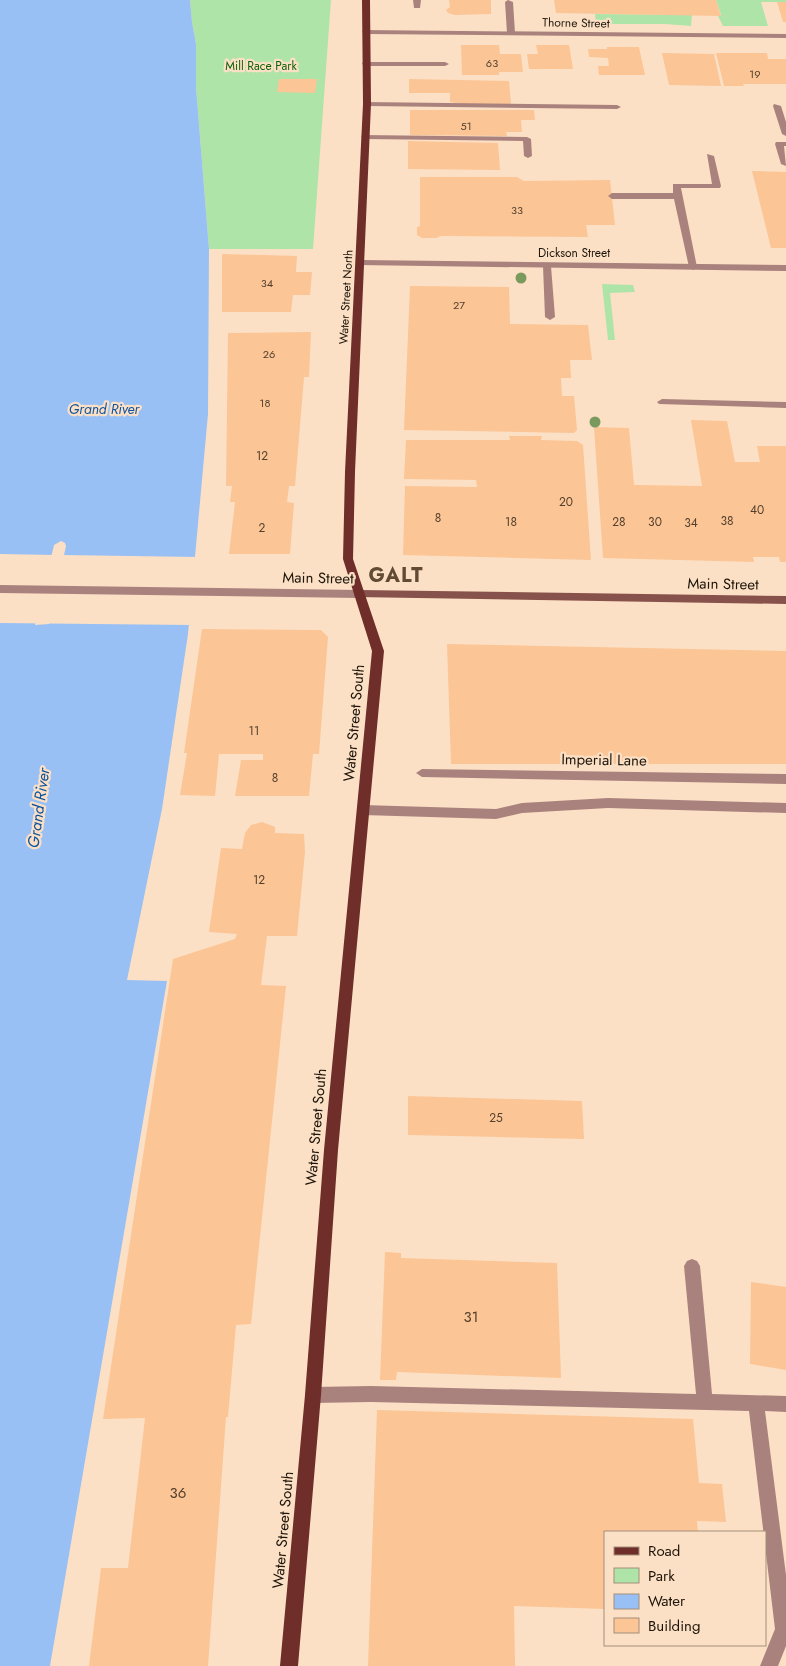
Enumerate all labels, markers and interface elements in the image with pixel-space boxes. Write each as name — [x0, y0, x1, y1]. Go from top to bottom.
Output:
street label: Thorne Street — [542, 13, 610, 33]
house number: 63 — [486, 55, 498, 71]
park label: Mill Race Park — [225, 57, 297, 75]
house number: 19 — [749, 66, 761, 82]
house number: 51 — [460, 118, 472, 134]
house number: 33 — [511, 202, 523, 218]
street label: Dickson Street — [538, 244, 610, 262]
street label: Water Street North — [335, 249, 357, 345]
house number: 34 — [261, 275, 274, 291]
house number: 27 — [453, 297, 465, 313]
house number: 26 — [263, 346, 275, 362]
house number: 18 — [260, 395, 270, 411]
water label: Grand River — [69, 399, 141, 419]
house number: 12 — [256, 447, 268, 465]
house number: 20 — [559, 493, 573, 511]
house number: 40 — [750, 501, 764, 519]
house number: 8 — [435, 509, 441, 527]
house number: 38 — [720, 512, 734, 530]
house number: 18 — [505, 513, 517, 531]
house number: 28 — [612, 513, 626, 531]
house number: 30 — [648, 513, 662, 531]
house number: 34 — [684, 514, 698, 532]
house number: 2 — [259, 519, 266, 537]
district label: GALT — [369, 561, 423, 590]
street label: Main Street — [282, 566, 354, 590]
street label: Main Street — [687, 572, 759, 596]
street label: Water Street South — [338, 663, 370, 783]
house number: 11 — [249, 722, 259, 740]
street label: Imperial Lane — [561, 748, 647, 772]
water label: Grand River — [21, 765, 56, 850]
house number: 8 — [272, 769, 278, 787]
house number: 12 — [253, 871, 265, 889]
street label: Water Street South — [300, 1067, 332, 1187]
house number: 25 — [489, 1109, 503, 1127]
house number: 31 — [464, 1306, 478, 1328]
street label: Water Street South — [267, 1470, 299, 1590]
house number: 36 — [170, 1482, 186, 1504]
legend — [604, 1531, 766, 1646]
text: Road — [648, 1540, 680, 1562]
text: Park — [648, 1565, 675, 1587]
text: Water — [648, 1590, 686, 1612]
text: Building — [648, 1615, 700, 1637]

